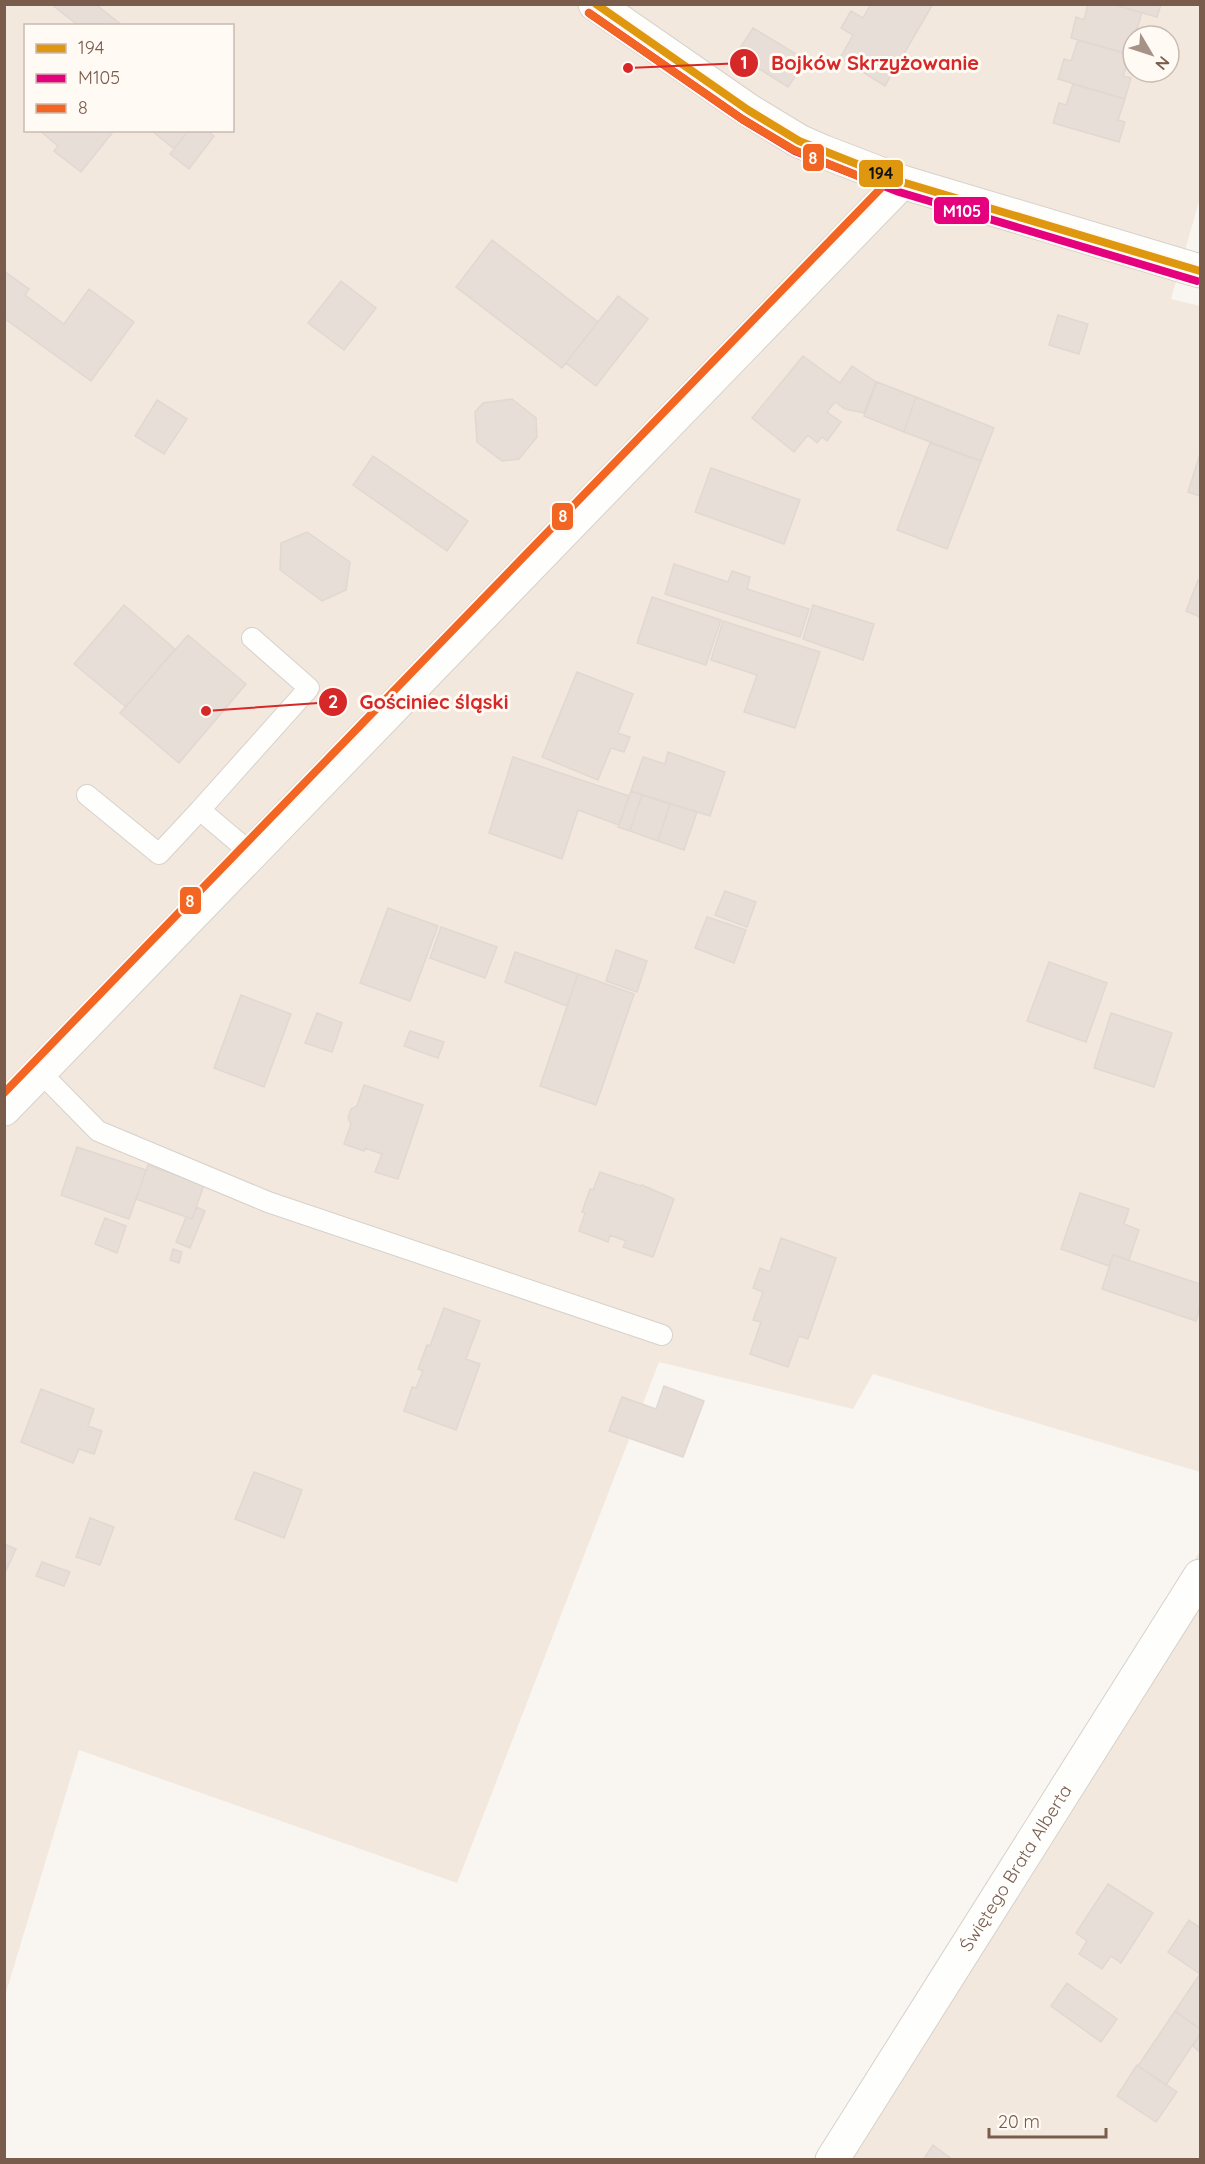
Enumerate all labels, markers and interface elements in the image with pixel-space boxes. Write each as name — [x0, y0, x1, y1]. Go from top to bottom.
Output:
legend — [24, 24, 234, 132]
north arrow — [1121, 24, 1181, 84]
text: 194 — [78, 36, 104, 59]
callout: Bojków Skrzyżowanie — [729, 44, 991, 82]
text: Bojków Skrzyżowanie — [771, 50, 979, 75]
text: 1 — [740, 51, 748, 74]
text: N — [1151, 53, 1174, 74]
text: M105 — [78, 66, 120, 89]
text: 8 — [78, 96, 88, 119]
line badge: 8 — [802, 143, 825, 172]
text: 8 — [809, 148, 818, 168]
line badge: 194 — [858, 159, 904, 188]
text: 194 — [869, 163, 894, 183]
line badge: M105 — [933, 196, 990, 225]
text: M105 — [943, 201, 981, 221]
line badge: 8 — [551, 502, 574, 531]
text: 8 — [559, 506, 568, 526]
callout: Gościniec śląski — [318, 683, 521, 721]
text: Gościniec śląski — [360, 689, 508, 714]
text: 2 — [328, 690, 338, 713]
line badge: 8 — [179, 886, 202, 915]
text: 8 — [186, 891, 195, 911]
street label: Świętego Brata Alberta — [954, 1780, 1077, 1955]
scale bar — [989, 2101, 1106, 2139]
text: 20 m — [998, 2110, 1040, 2133]

